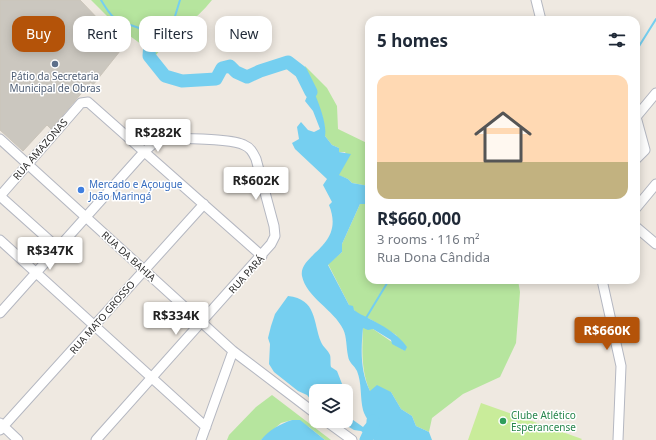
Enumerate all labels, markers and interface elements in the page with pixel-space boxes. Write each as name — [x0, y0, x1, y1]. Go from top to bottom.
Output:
chip: Buy — [12, 16, 65, 52]
chip: Rent — [73, 16, 131, 52]
chip: Filters — [139, 16, 207, 52]
chip: New — [215, 16, 272, 52]
text: 5 homes — [377, 29, 448, 52]
icon: filters — [606, 29, 628, 51]
marker: Pátio da Secretaria Municipal de Obras — [50, 59, 60, 69]
place label: Pátio da Secretaria Municipal de Obras — [9, 69, 101, 95]
icon: home — [467, 101, 539, 173]
street label: RUA AMAZONAS — [9, 115, 71, 183]
pin: R$282K — [125, 119, 191, 153]
text: R$282K — [135, 123, 181, 141]
pin: R$602K — [223, 167, 289, 201]
text: R$602K — [233, 171, 279, 189]
place label: Mercado e Açougue João Maringá — [88, 177, 183, 203]
marker: Mercado e Açougue João Maringá — [76, 185, 86, 195]
text: R$660,000 — [377, 207, 461, 230]
street label: RUA DA BAHIA — [99, 228, 160, 285]
text: 3 rooms · 116 m² — [377, 230, 480, 248]
pin: R$347K — [17, 237, 83, 271]
text: R$347K — [27, 241, 73, 259]
text: Rua Dona Cândida — [377, 248, 490, 266]
street label: RUA PARÁ — [225, 251, 267, 296]
street label: RUA MATO GROSSO — [66, 277, 138, 357]
pin: R$334K — [143, 302, 209, 336]
text: R$334K — [153, 306, 199, 324]
pin: R$660K — [574, 317, 640, 351]
text: R$660K — [584, 321, 630, 339]
map controls — [309, 384, 353, 428]
button: layers — [309, 384, 353, 428]
place label: Clube Atlético Esperancense — [511, 408, 576, 434]
marker: Clube Atlético Esperancense — [498, 416, 508, 426]

